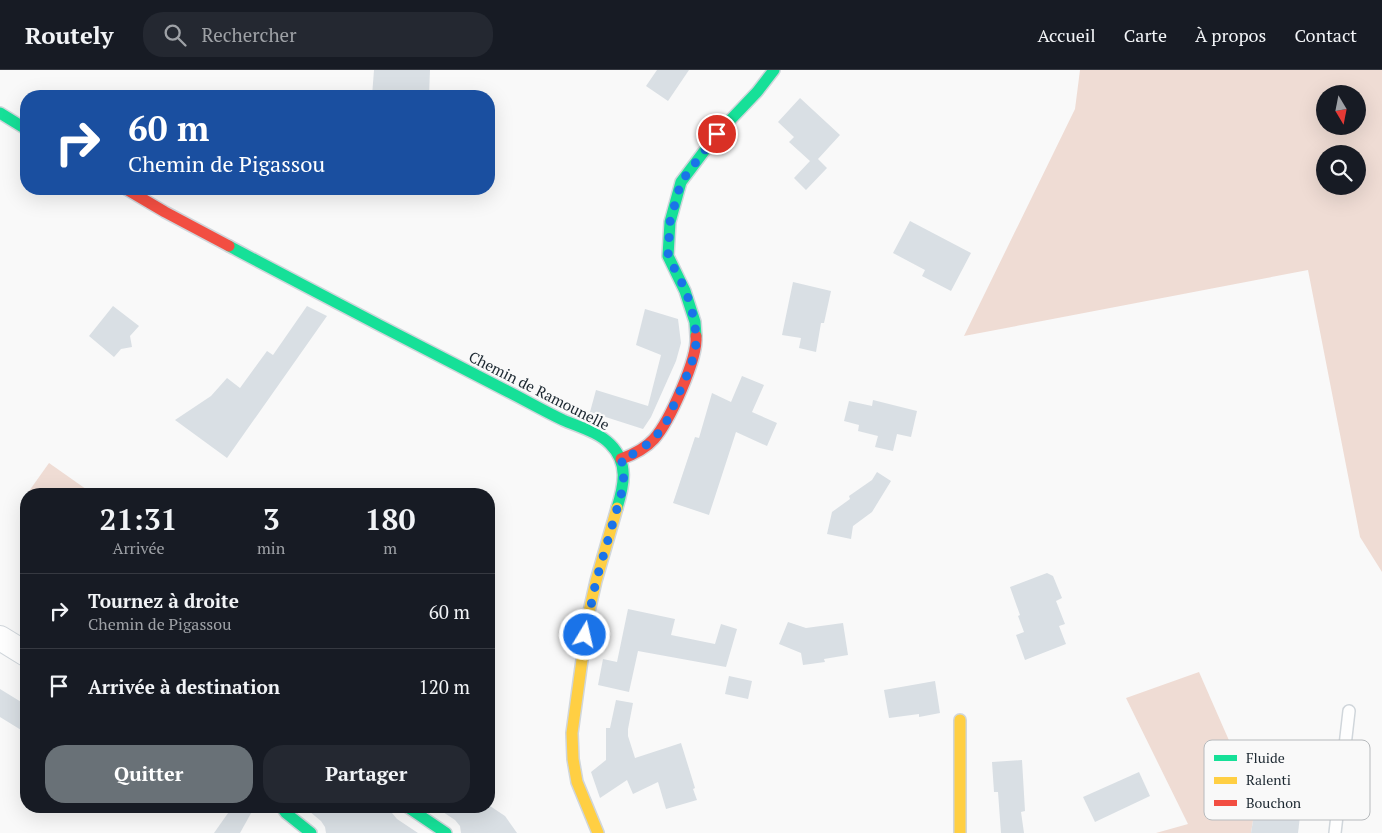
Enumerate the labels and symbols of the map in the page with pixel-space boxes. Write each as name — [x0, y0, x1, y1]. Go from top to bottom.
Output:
north arrow — [1316, 85, 1366, 135]
pin — [696, 113, 738, 155]
street label: Chemin de Ramounelle — [466, 346, 613, 434]
position arrow — [558, 608, 610, 660]
legend — [1204, 740, 1370, 820]
text: Fluide — [1246, 748, 1285, 767]
text: Ralenti — [1246, 770, 1291, 789]
text: Bouchon — [1246, 793, 1302, 812]

